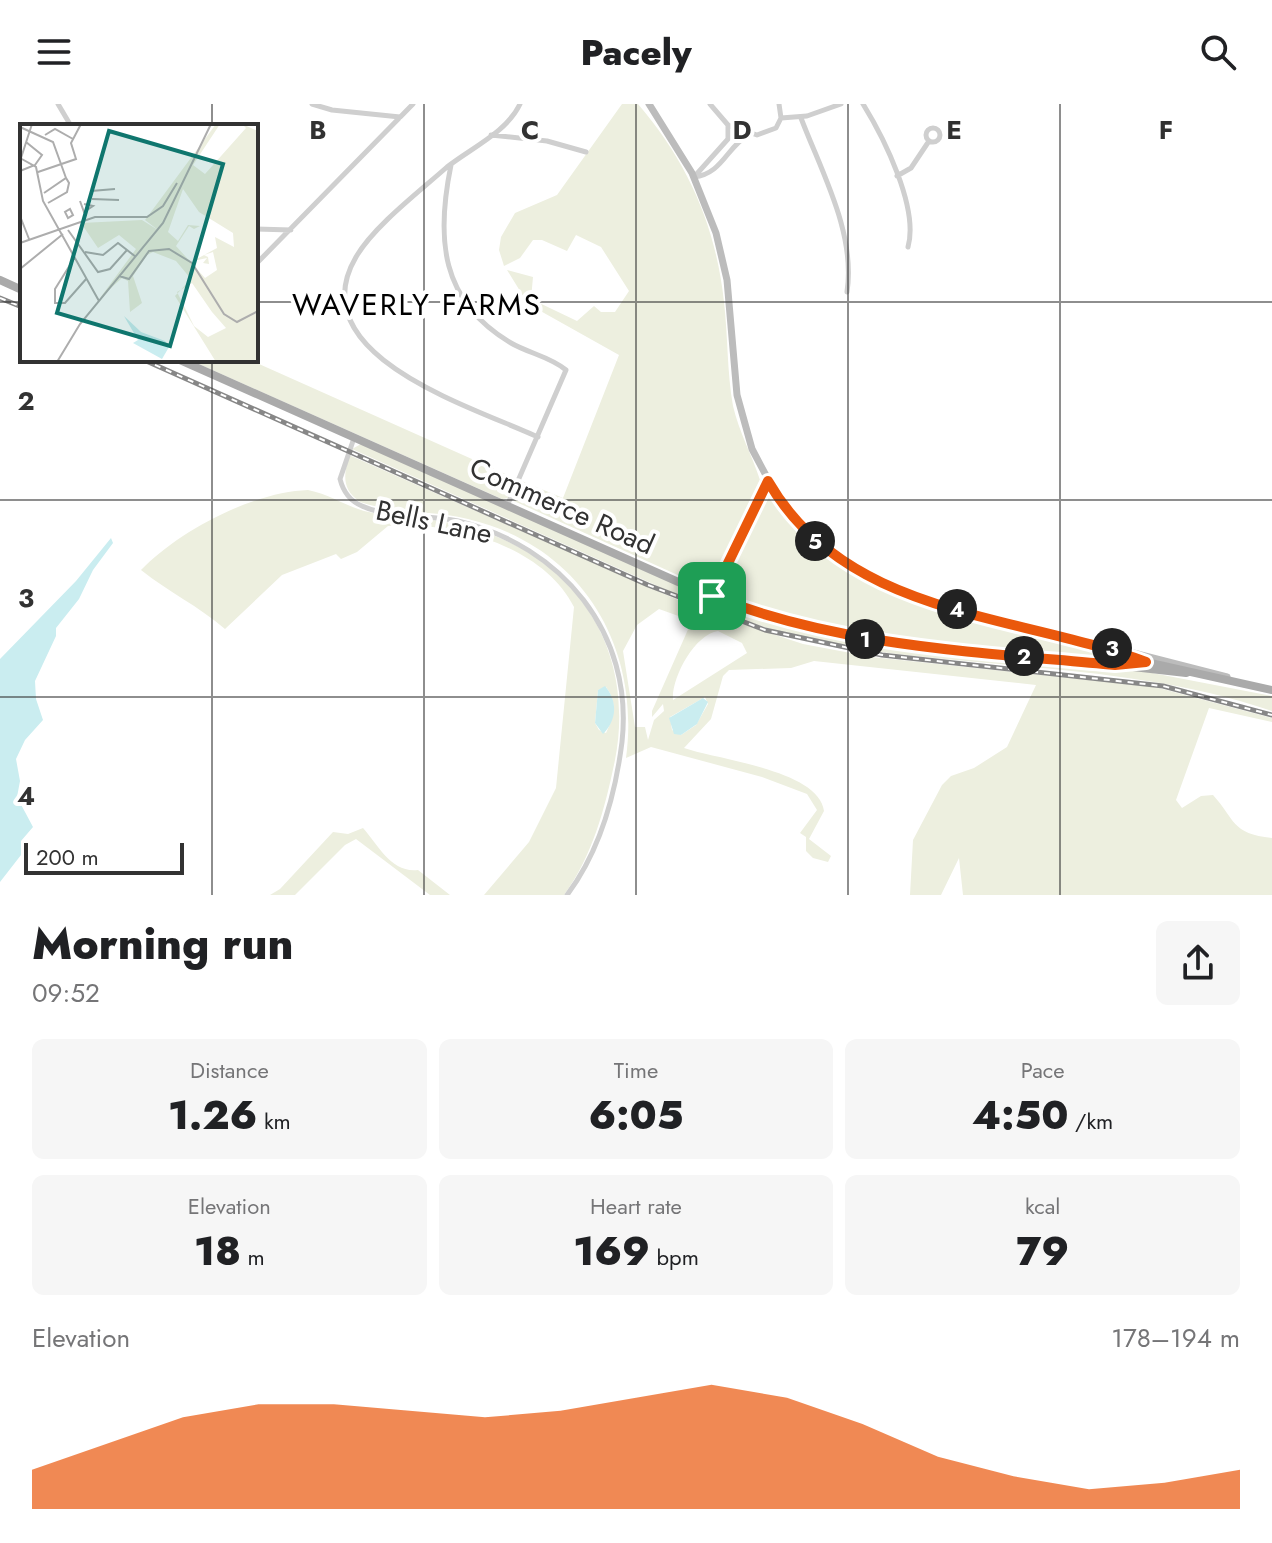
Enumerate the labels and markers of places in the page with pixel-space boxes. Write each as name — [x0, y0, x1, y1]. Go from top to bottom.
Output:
pin: 5 — [795, 521, 835, 561]
pin — [678, 562, 746, 630]
pin: 4 — [937, 589, 977, 629]
pin: 1 — [845, 619, 885, 659]
pin: 3 — [1092, 628, 1132, 668]
pin: 2 — [1004, 636, 1044, 676]

